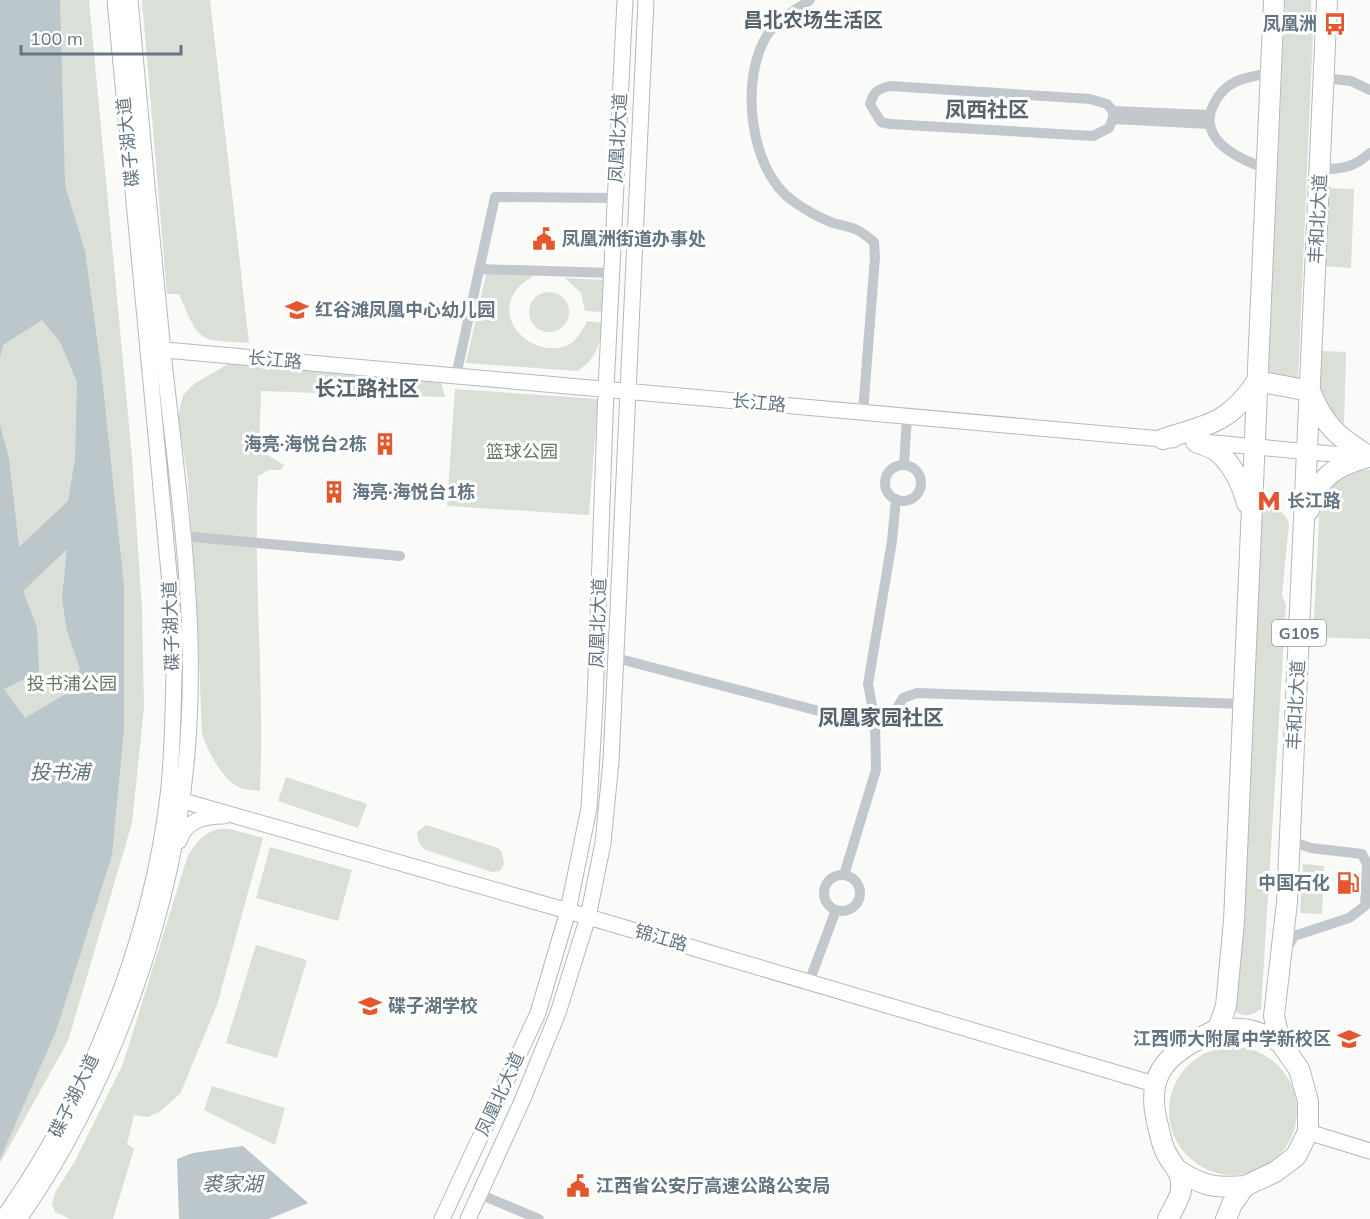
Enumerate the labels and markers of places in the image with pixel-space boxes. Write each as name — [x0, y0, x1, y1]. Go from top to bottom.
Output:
bus stop icon: 凤凰洲 — [1322, 11, 1348, 37]
place label: 凤凰洲 — [1263, 12, 1317, 35]
public building icon: 凤凰洲街道办事处 — [531, 226, 557, 252]
place label: 凤凰洲街道办事处 — [562, 227, 706, 250]
school or university icon: 红谷滩凤凰中心幼儿园 — [284, 297, 310, 323]
place label: 红谷滩凤凰中心幼儿园 — [315, 298, 495, 321]
building icon: 海亮·海悦台2栋 — [372, 431, 398, 457]
place label: 海亮·海悦台2栋 — [244, 432, 367, 455]
building icon: 海亮·海悦台1栋 — [321, 479, 347, 505]
place label: 海亮·海悦台1栋 — [352, 480, 475, 503]
metro station icon: 长江路 — [1256, 488, 1282, 514]
place label: 长江路 — [1287, 489, 1341, 512]
fuel station icon: 中国石化 — [1335, 870, 1361, 896]
place label: 中国石化 — [1258, 871, 1330, 894]
school or university icon: 碟子湖学校 — [357, 993, 383, 1019]
place label: 碟子湖学校 — [388, 994, 478, 1017]
school or university icon: 江西师大附属中学新校区 — [1336, 1026, 1362, 1052]
place label: 江西师大附属中学新校区 — [1133, 1027, 1331, 1050]
public building icon: 江西省公安厅高速公路公安局 — [565, 1173, 591, 1199]
place label: 江西省公安厅高速公路公安局 — [596, 1174, 830, 1197]

